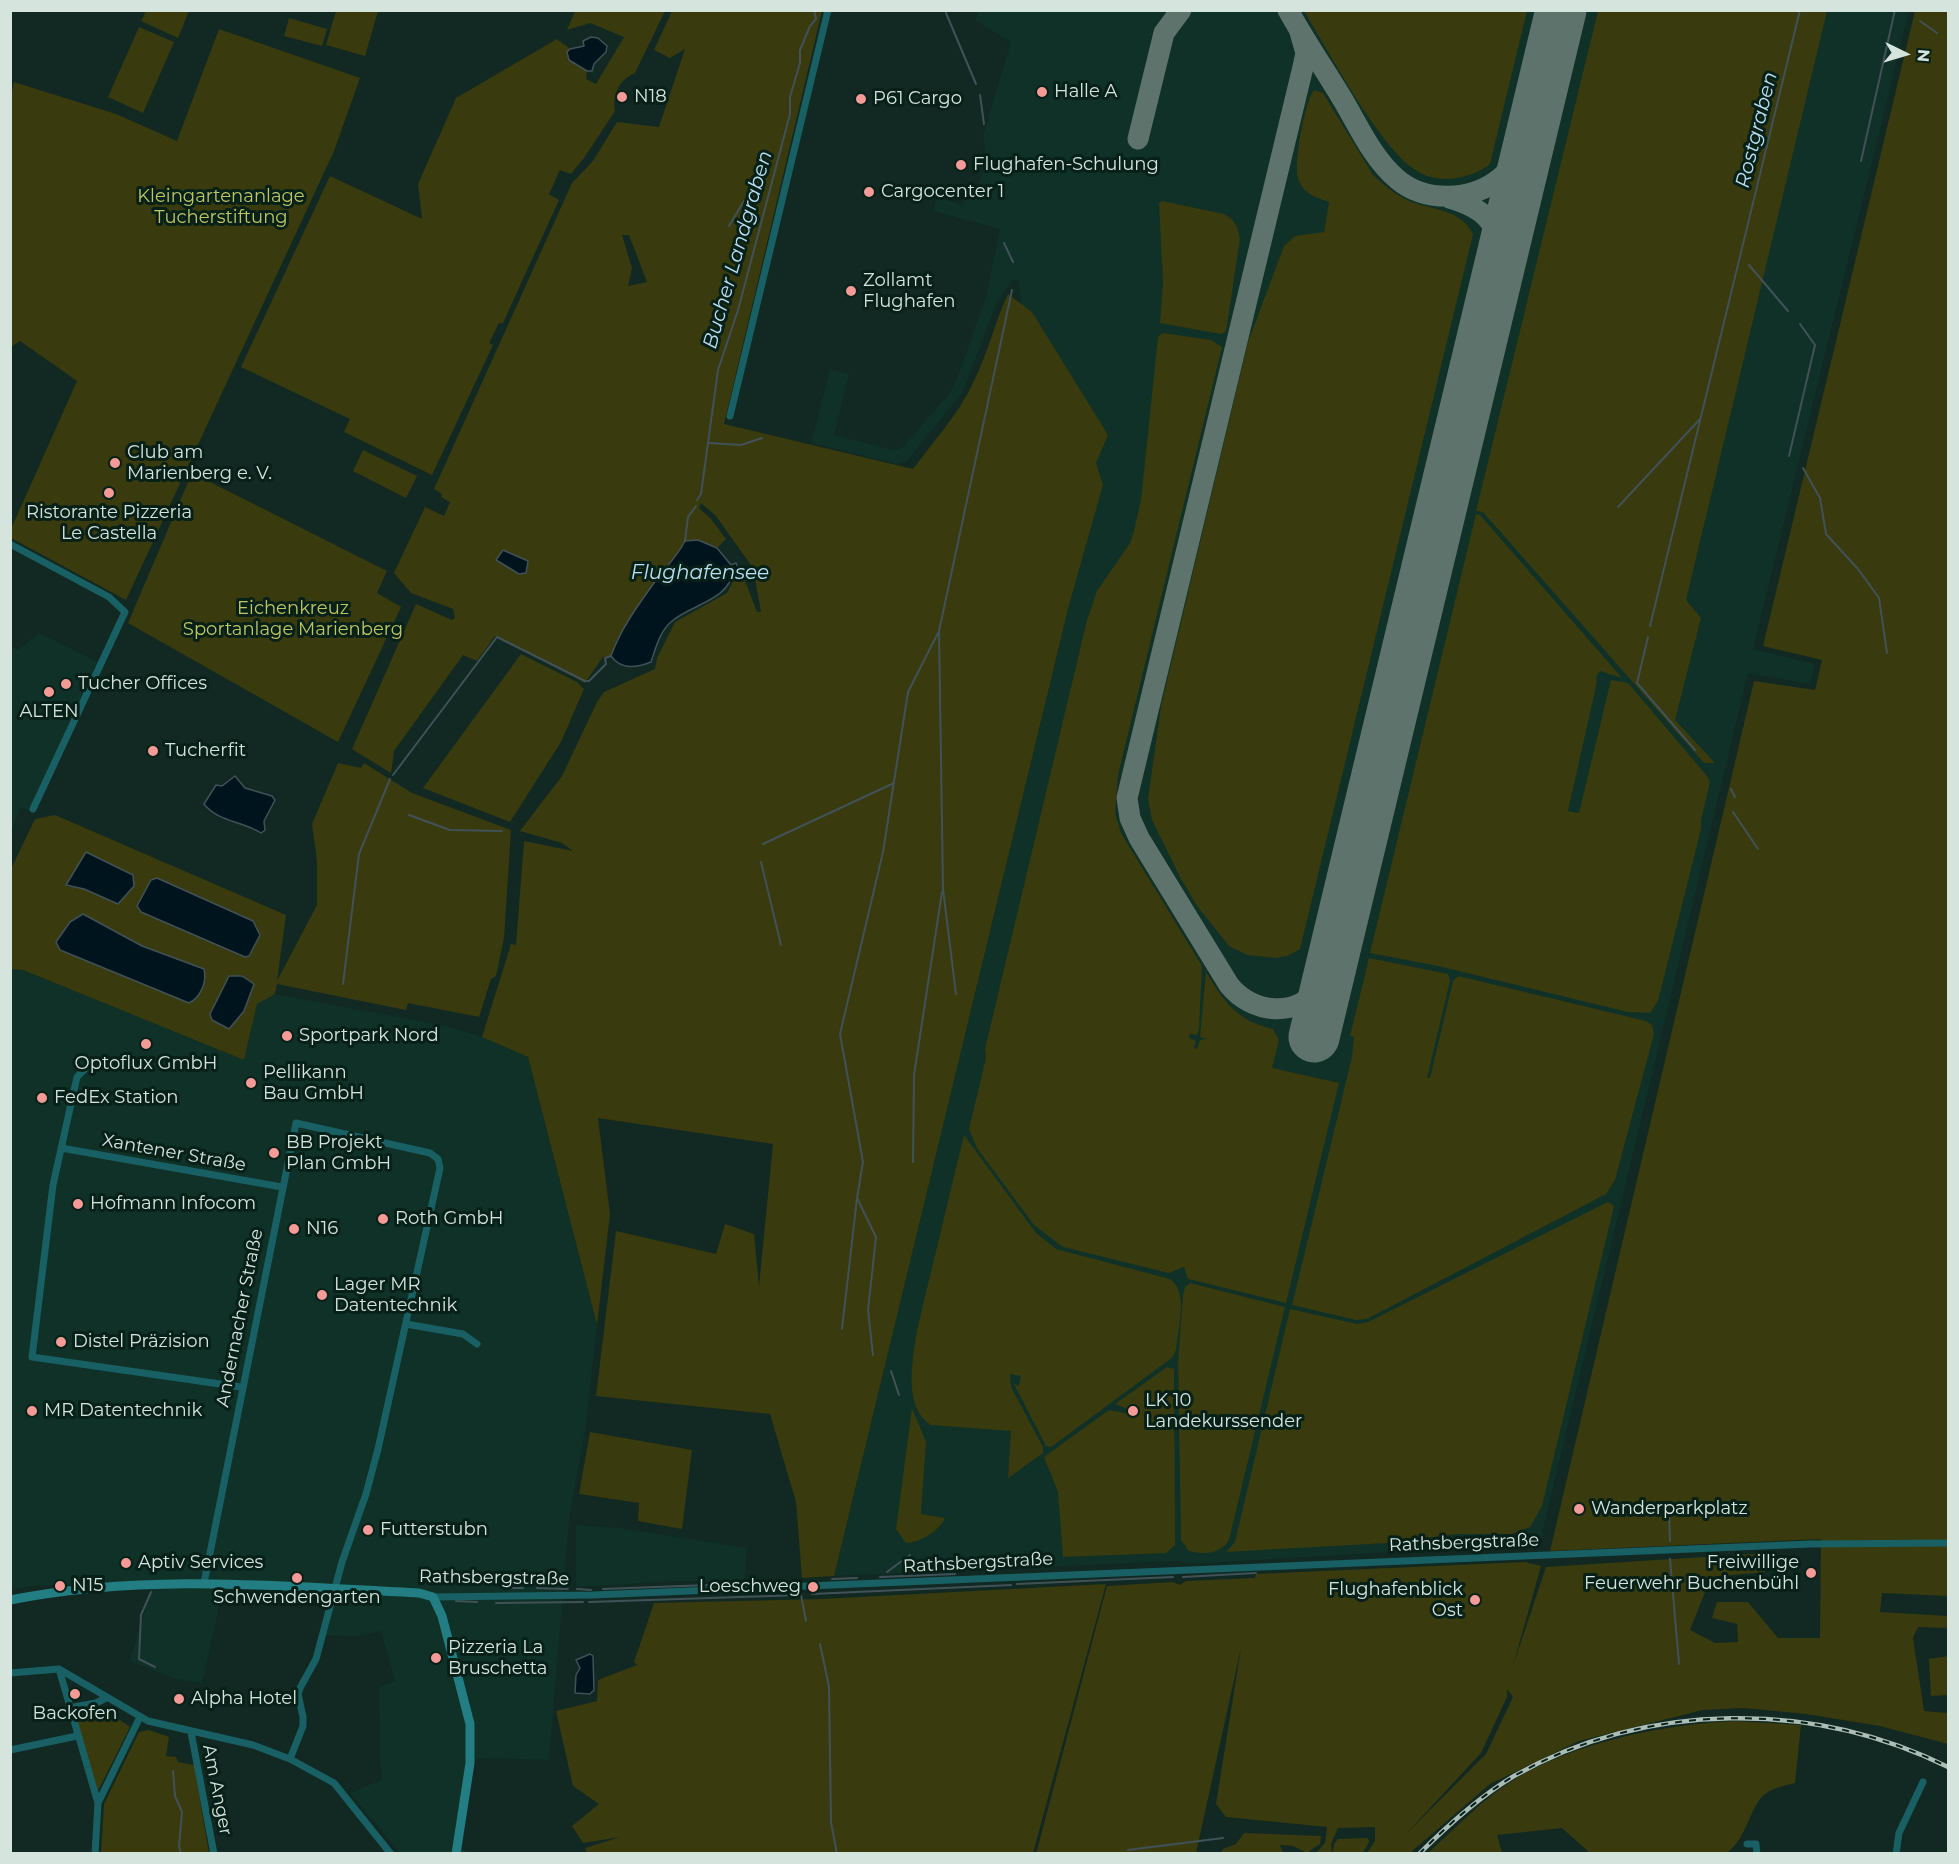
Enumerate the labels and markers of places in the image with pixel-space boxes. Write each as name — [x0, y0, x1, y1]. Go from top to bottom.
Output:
place label: Halle A — [1054, 81, 1117, 103]
marker: Halle A — [1035, 85, 1049, 99]
place label: N18 — [634, 86, 667, 108]
place label: P61 Cargo — [873, 88, 962, 110]
marker: N18 — [615, 90, 629, 104]
marker: P61 Cargo — [854, 92, 868, 106]
place label: Flughafen-Schulung — [973, 154, 1159, 176]
marker: Flughafen-Schulung — [954, 158, 968, 172]
place label: Cargocenter 1 — [881, 181, 1004, 203]
marker: Cargocenter 1 — [862, 185, 876, 199]
place label: Zollamt Flughafen — [863, 270, 955, 312]
marker: Zollamt Flughafen — [844, 284, 858, 298]
place label: Club am Marienberg e. V. — [127, 442, 272, 484]
marker: Club am Marienberg e. V. — [108, 456, 122, 470]
marker: Ristorante Pizzeria Le Castella — [102, 486, 116, 500]
place label: Ristorante Pizzeria Le Castella — [26, 502, 192, 544]
place label: Tucher Offices — [78, 673, 207, 695]
marker: Tucher Offices — [59, 677, 73, 691]
marker: ALTEN — [42, 685, 56, 699]
place label: ALTEN — [19, 701, 79, 723]
place label: Tucherfit — [165, 740, 246, 762]
marker: Tucherfit — [146, 744, 160, 758]
place label: Sportpark Nord — [299, 1025, 439, 1047]
marker: Sportpark Nord — [280, 1029, 294, 1043]
marker: Optoflux GmbH — [139, 1037, 153, 1051]
place label: Optoflux GmbH — [75, 1053, 217, 1075]
place label: Pellikann Bau GmbH — [263, 1062, 364, 1104]
marker: Pellikann Bau GmbH — [244, 1076, 258, 1090]
place label: FedEx Station — [54, 1087, 178, 1109]
marker: FedEx Station — [35, 1091, 49, 1105]
place label: BB Projekt Plan GmbH — [286, 1132, 391, 1174]
marker: BB Projekt Plan GmbH — [267, 1146, 281, 1160]
place label: Hofmann Infocom — [90, 1193, 256, 1215]
marker: Hofmann Infocom — [71, 1197, 85, 1211]
place label: Roth GmbH — [395, 1208, 503, 1230]
marker: Roth GmbH — [376, 1212, 390, 1226]
place label: N16 — [306, 1218, 338, 1240]
marker: N16 — [287, 1222, 301, 1236]
place label: Lager MR Datentechnik — [334, 1274, 457, 1316]
marker: Lager MR Datentechnik — [315, 1288, 329, 1302]
place label: Distel Präzision — [73, 1331, 210, 1353]
marker: Distel Präzision — [54, 1335, 68, 1349]
place label: LK 10 Landekurssender — [1145, 1390, 1302, 1432]
place label: MR Datentechnik — [44, 1400, 202, 1422]
marker: MR Datentechnik — [25, 1404, 39, 1418]
marker: LK 10 Landekurssender — [1126, 1404, 1140, 1418]
place label: Wanderparkplatz — [1591, 1498, 1748, 1520]
marker: Wanderparkplatz — [1572, 1502, 1586, 1516]
place label: Futterstubn — [380, 1519, 488, 1541]
marker: Futterstubn — [361, 1523, 375, 1537]
place label: Aptiv Services — [138, 1552, 263, 1574]
place label: Freiwillige Feuerwehr Buchenbühl — [1584, 1552, 1799, 1594]
marker: Aptiv Services — [119, 1556, 133, 1570]
marker: Freiwillige Feuerwehr Buchenbühl — [1804, 1566, 1818, 1580]
marker: Schwendengarten — [290, 1571, 304, 1585]
place label: N15 — [72, 1575, 103, 1597]
place label: Loeschweg — [699, 1576, 801, 1598]
marker: N15 — [53, 1579, 67, 1593]
place label: Flughafenblick Ost — [1328, 1579, 1463, 1622]
marker: Loeschweg — [806, 1580, 820, 1594]
place label: Schwendengarten — [213, 1587, 381, 1609]
marker: Flughafenblick Ost — [1468, 1593, 1482, 1607]
place label: Pizzeria La Bruschetta — [448, 1637, 547, 1680]
marker: Pizzeria La Bruschetta — [429, 1651, 443, 1665]
marker: Backofen — [68, 1687, 82, 1701]
place label: Alpha Hotel — [191, 1688, 297, 1710]
marker: Alpha Hotel — [172, 1692, 186, 1706]
place label: Backofen — [33, 1703, 117, 1725]

